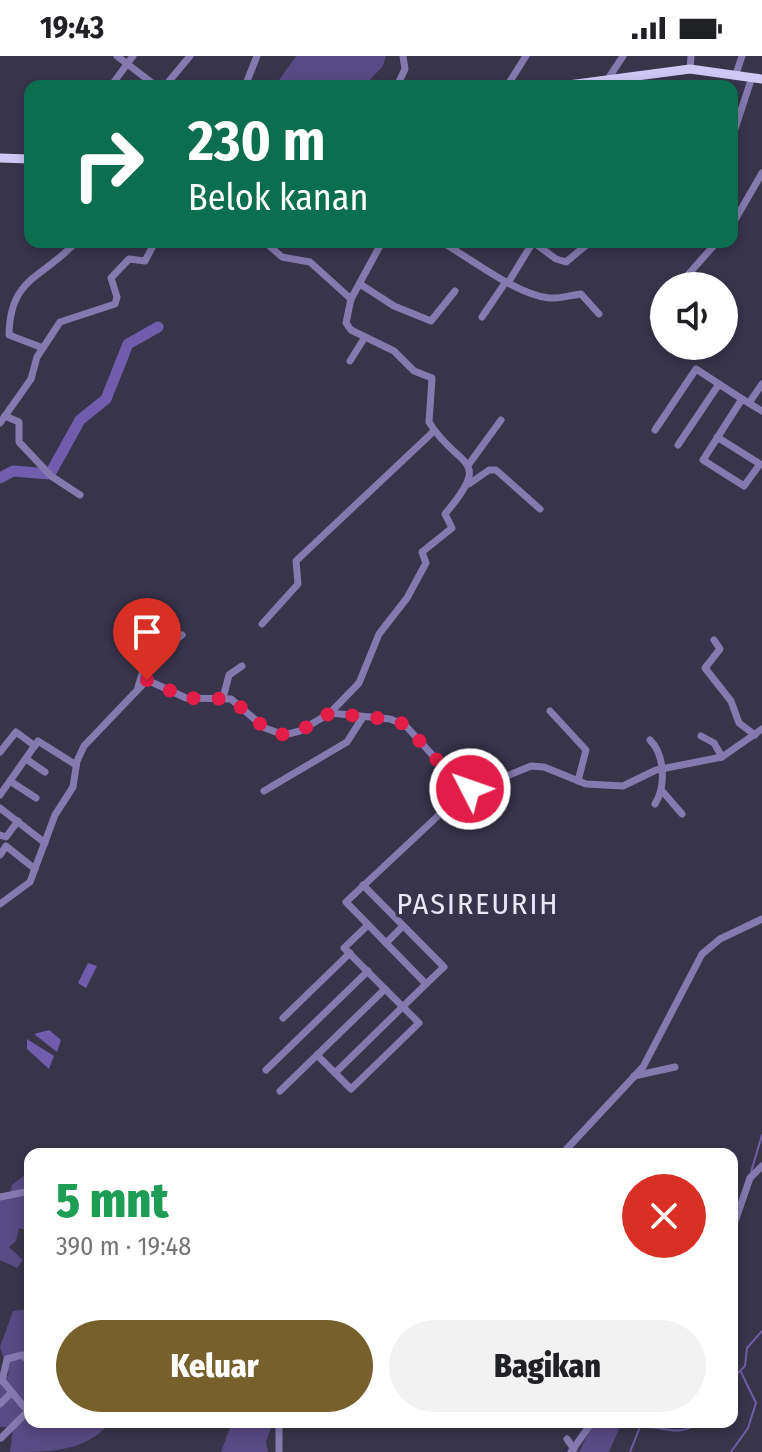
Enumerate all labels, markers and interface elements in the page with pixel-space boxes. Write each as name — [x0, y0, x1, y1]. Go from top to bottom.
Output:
text: 19:43 — [40, 10, 104, 46]
text: 230 m — [188, 108, 325, 175]
icon: right — [56, 112, 160, 216]
text: Belok kanan — [188, 176, 368, 220]
map controls — [650, 272, 738, 360]
button: sound — [650, 272, 738, 360]
pin — [113, 598, 181, 680]
icon: arrive — [125, 610, 169, 654]
position arrow — [428, 747, 512, 831]
district label: PASIREURIH — [397, 886, 559, 922]
text: 5 mnt — [56, 1172, 168, 1230]
button: close — [622, 1174, 706, 1258]
text: 390 m · 19:48 — [56, 1231, 191, 1262]
button: Keluar — [56, 1320, 373, 1412]
button: Bagikan — [389, 1320, 706, 1412]

